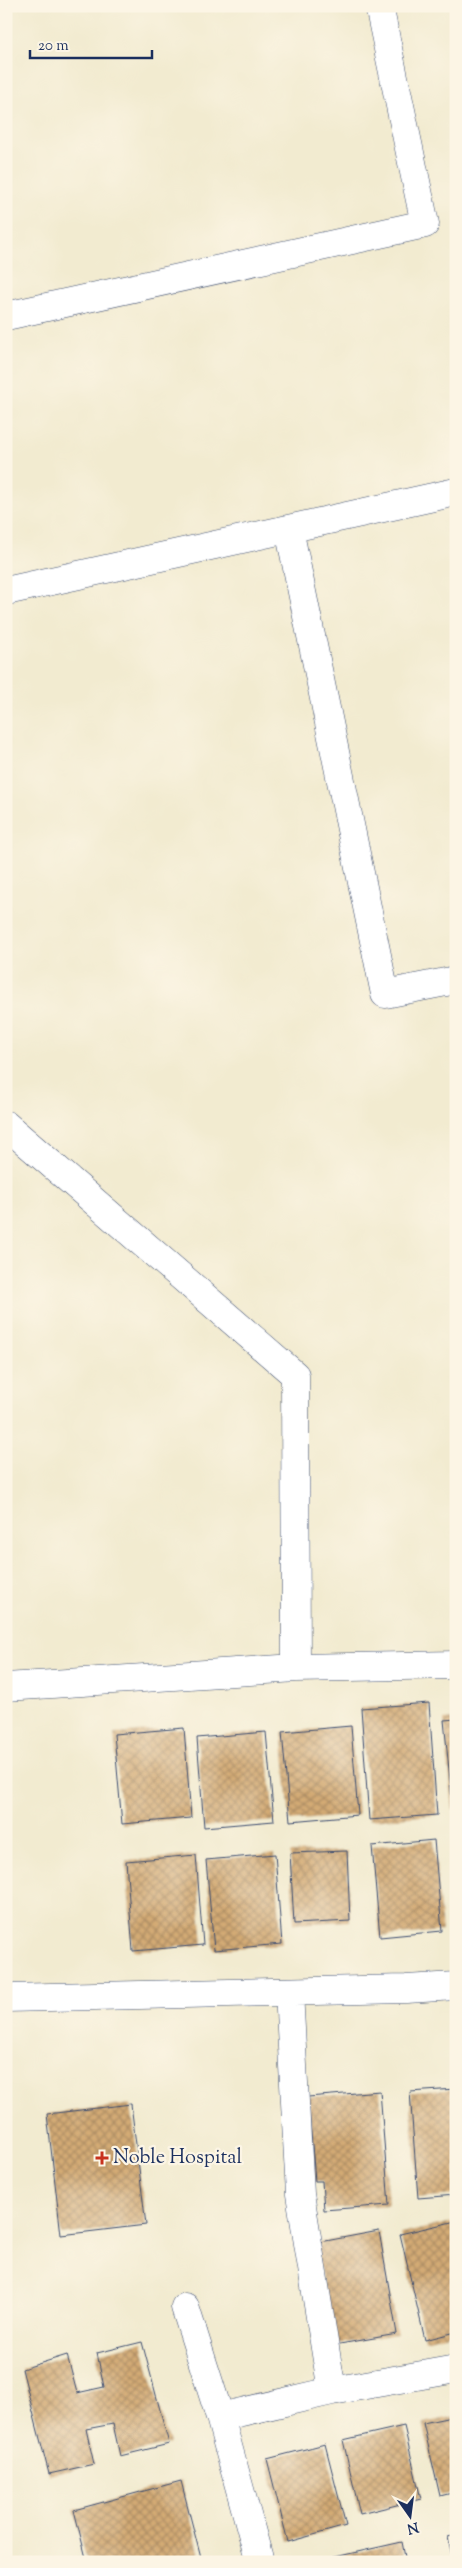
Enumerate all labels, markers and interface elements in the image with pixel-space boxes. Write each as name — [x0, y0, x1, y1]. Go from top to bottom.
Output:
scale bar — [30, 28, 152, 60]
text: 20 m — [38, 36, 69, 57]
place label: Noble Hospital — [113, 2144, 243, 2173]
marker: Noble Hospital — [95, 2151, 109, 2165]
north arrow — [384, 2490, 434, 2540]
text: N — [405, 2516, 421, 2538]

